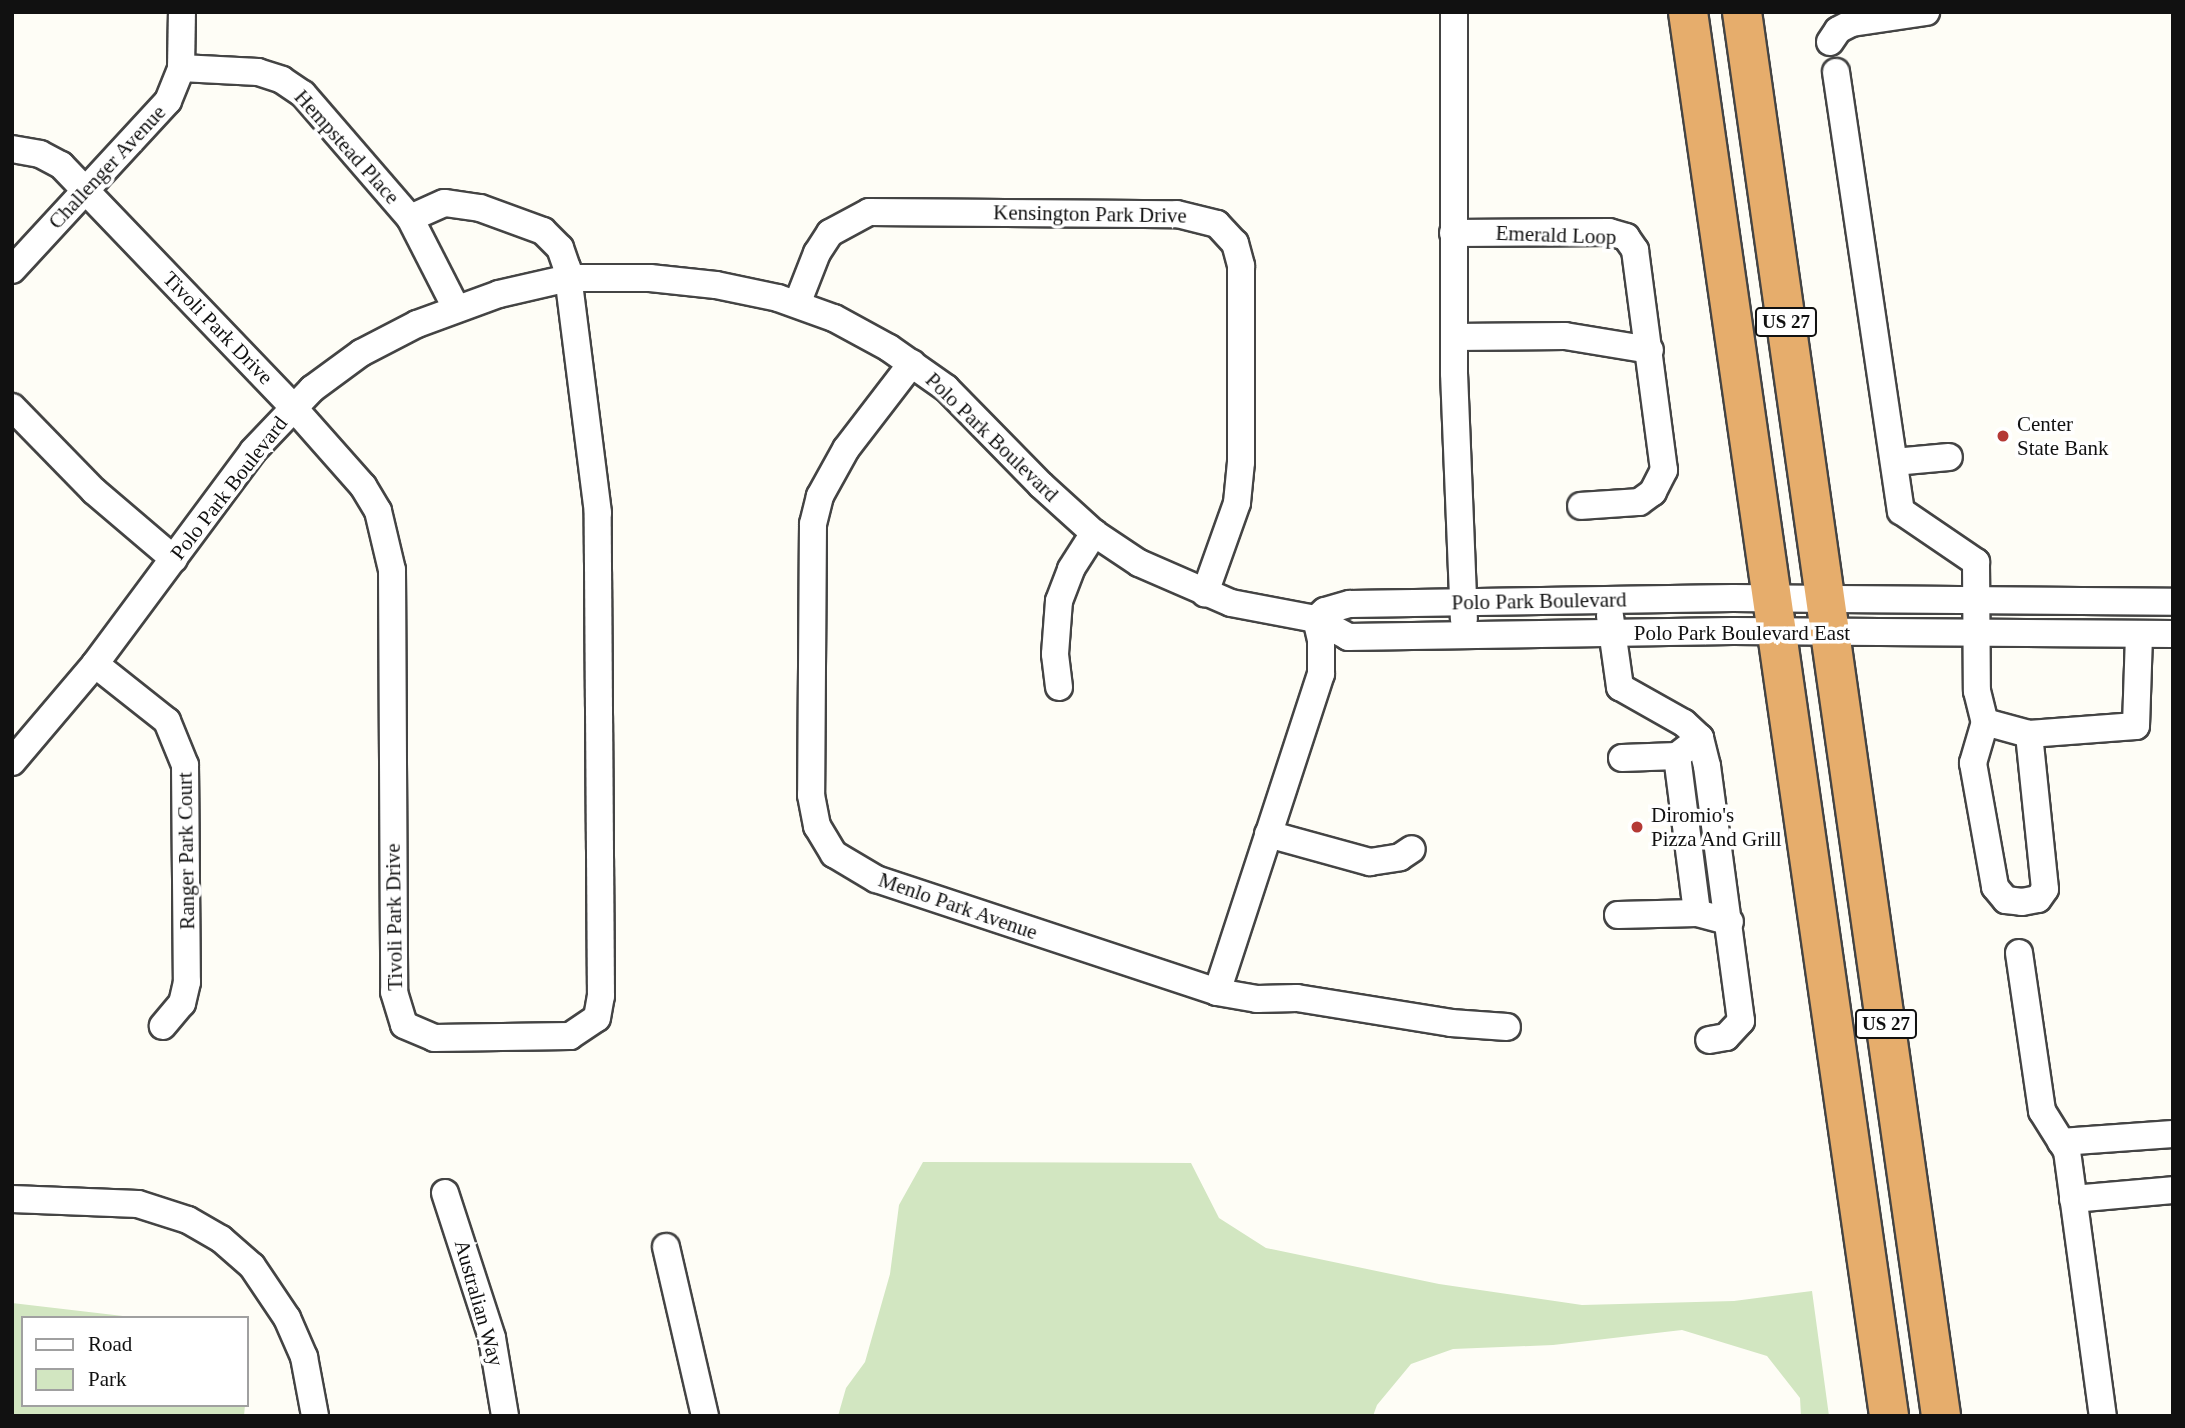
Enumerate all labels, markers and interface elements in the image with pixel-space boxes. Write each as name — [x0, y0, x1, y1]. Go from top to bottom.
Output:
street label: Hempstead Place — [289, 85, 405, 209]
street label: Challenger Avenue — [43, 99, 171, 235]
street label: Kensington Park Drive — [993, 200, 1187, 228]
street label: Emerald Loop — [1495, 220, 1617, 250]
street label: Tivoli Park Drive — [158, 266, 278, 390]
road number: US 27 — [1754, 306, 1817, 338]
street label: Polo Park Boulevard — [920, 367, 1064, 507]
street label: Polo Park Boulevard — [165, 411, 293, 565]
place label: Center State Bank — [2017, 411, 2109, 461]
marker: Center State Bank — [1995, 428, 2011, 444]
street label: Polo Park Boulevard — [1451, 587, 1627, 615]
street label: Polo Park Boulevard East — [1634, 620, 1850, 646]
street label: Ranger Park Court — [172, 772, 200, 930]
place label: Diromio's Pizza And Grill — [1651, 802, 1783, 852]
marker: Diromio's Pizza And Grill — [1629, 819, 1645, 835]
street label: Tivoli Park Drive — [380, 843, 408, 991]
street label: Menlo Park Avenue — [875, 867, 1041, 945]
road number: US 27 — [1854, 1008, 1918, 1040]
street label: Australian Way — [449, 1237, 509, 1369]
legend — [21, 1316, 248, 1407]
text: Road — [88, 1332, 132, 1356]
text: Park — [88, 1367, 127, 1391]

